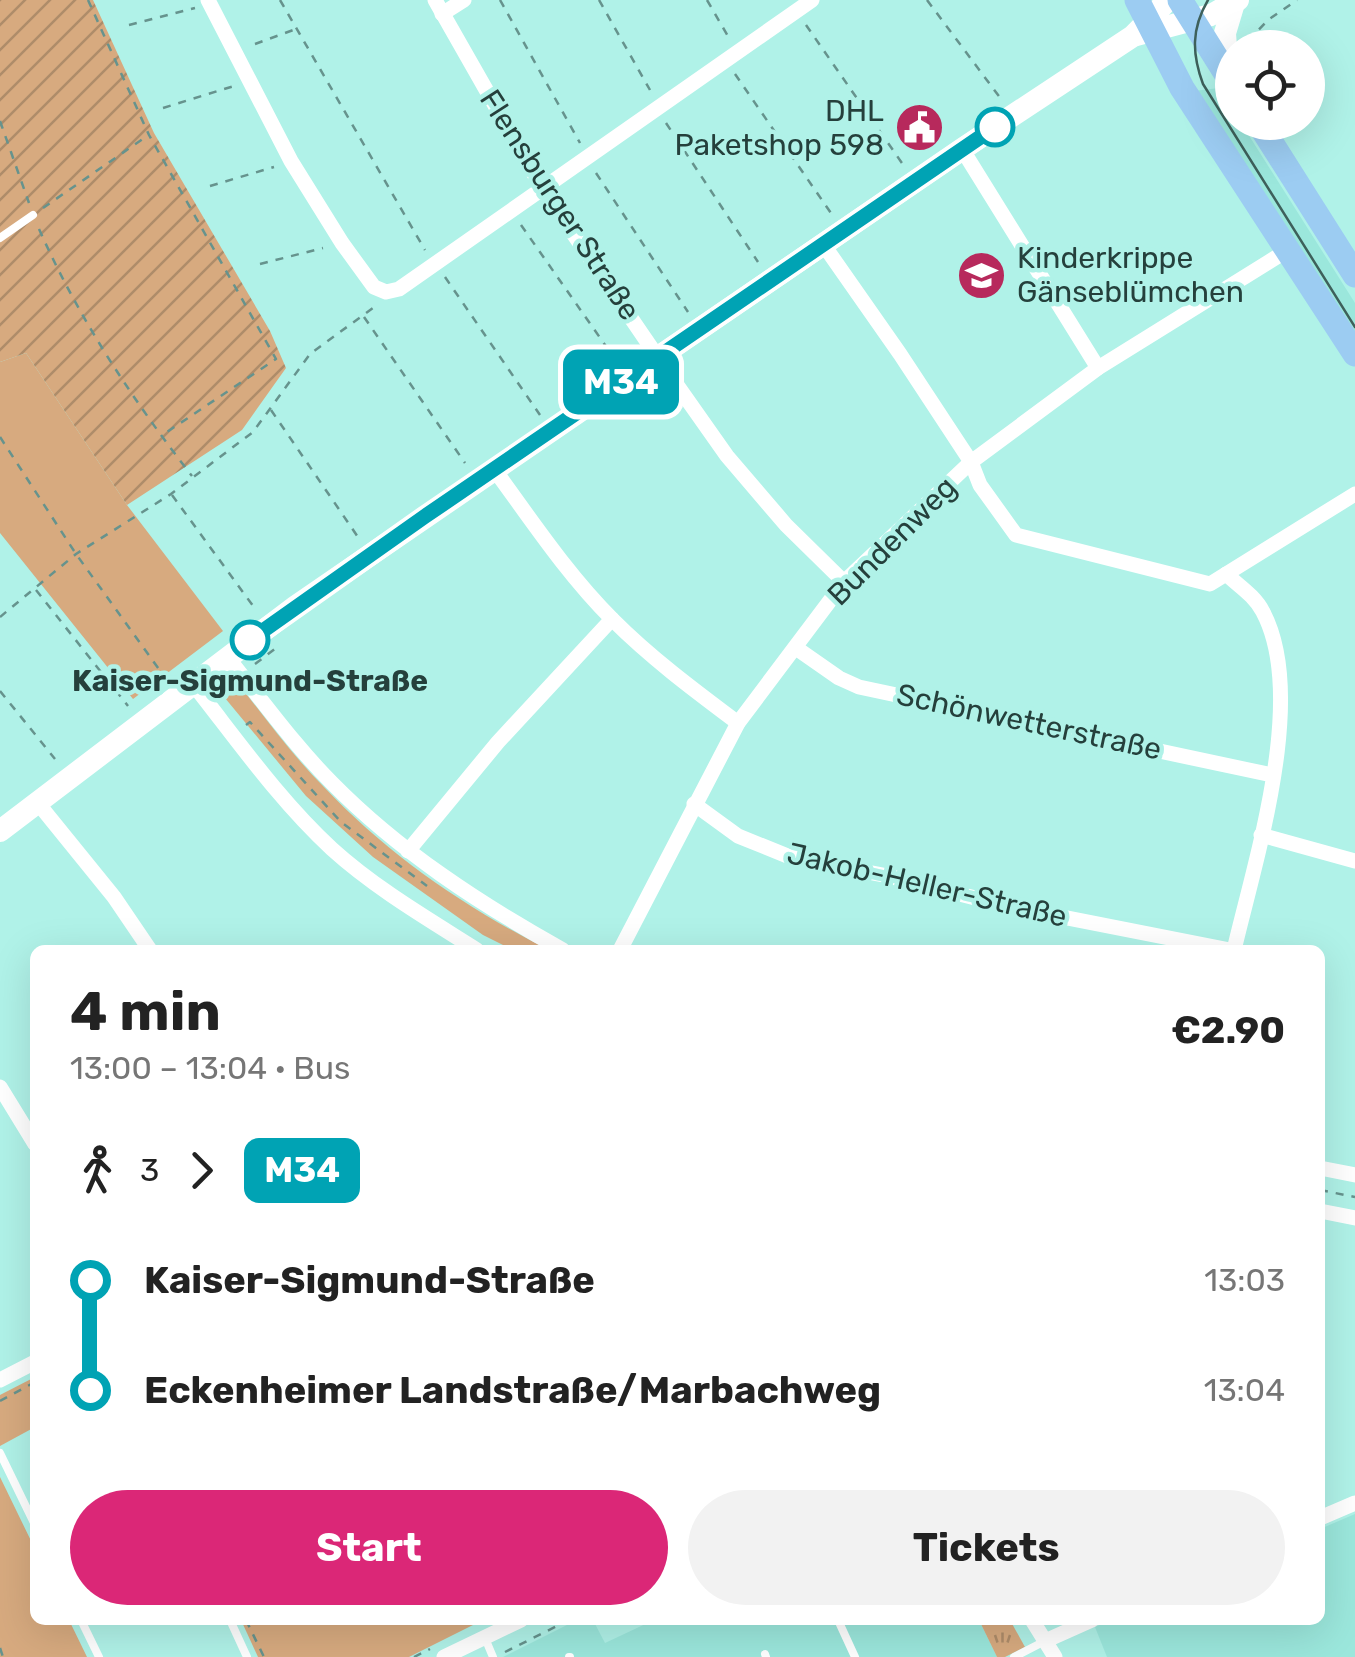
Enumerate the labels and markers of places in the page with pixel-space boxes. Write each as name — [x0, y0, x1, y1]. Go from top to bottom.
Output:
place label: DHL Paketshop 598 — [675, 93, 884, 163]
public building icon: DHL Paketshop 598 — [893, 102, 945, 154]
unlabelled marker — [976, 108, 1014, 146]
place label: Kinderkrippe Gänseblümchen — [1017, 240, 1244, 310]
school or university icon: Kinderkrippe Gänseblümchen — [956, 249, 1008, 301]
marker: Kaiser-Sigmund-Straße — [231, 621, 269, 659]
place label: Kaiser-Sigmund-Straße — [72, 663, 428, 699]

